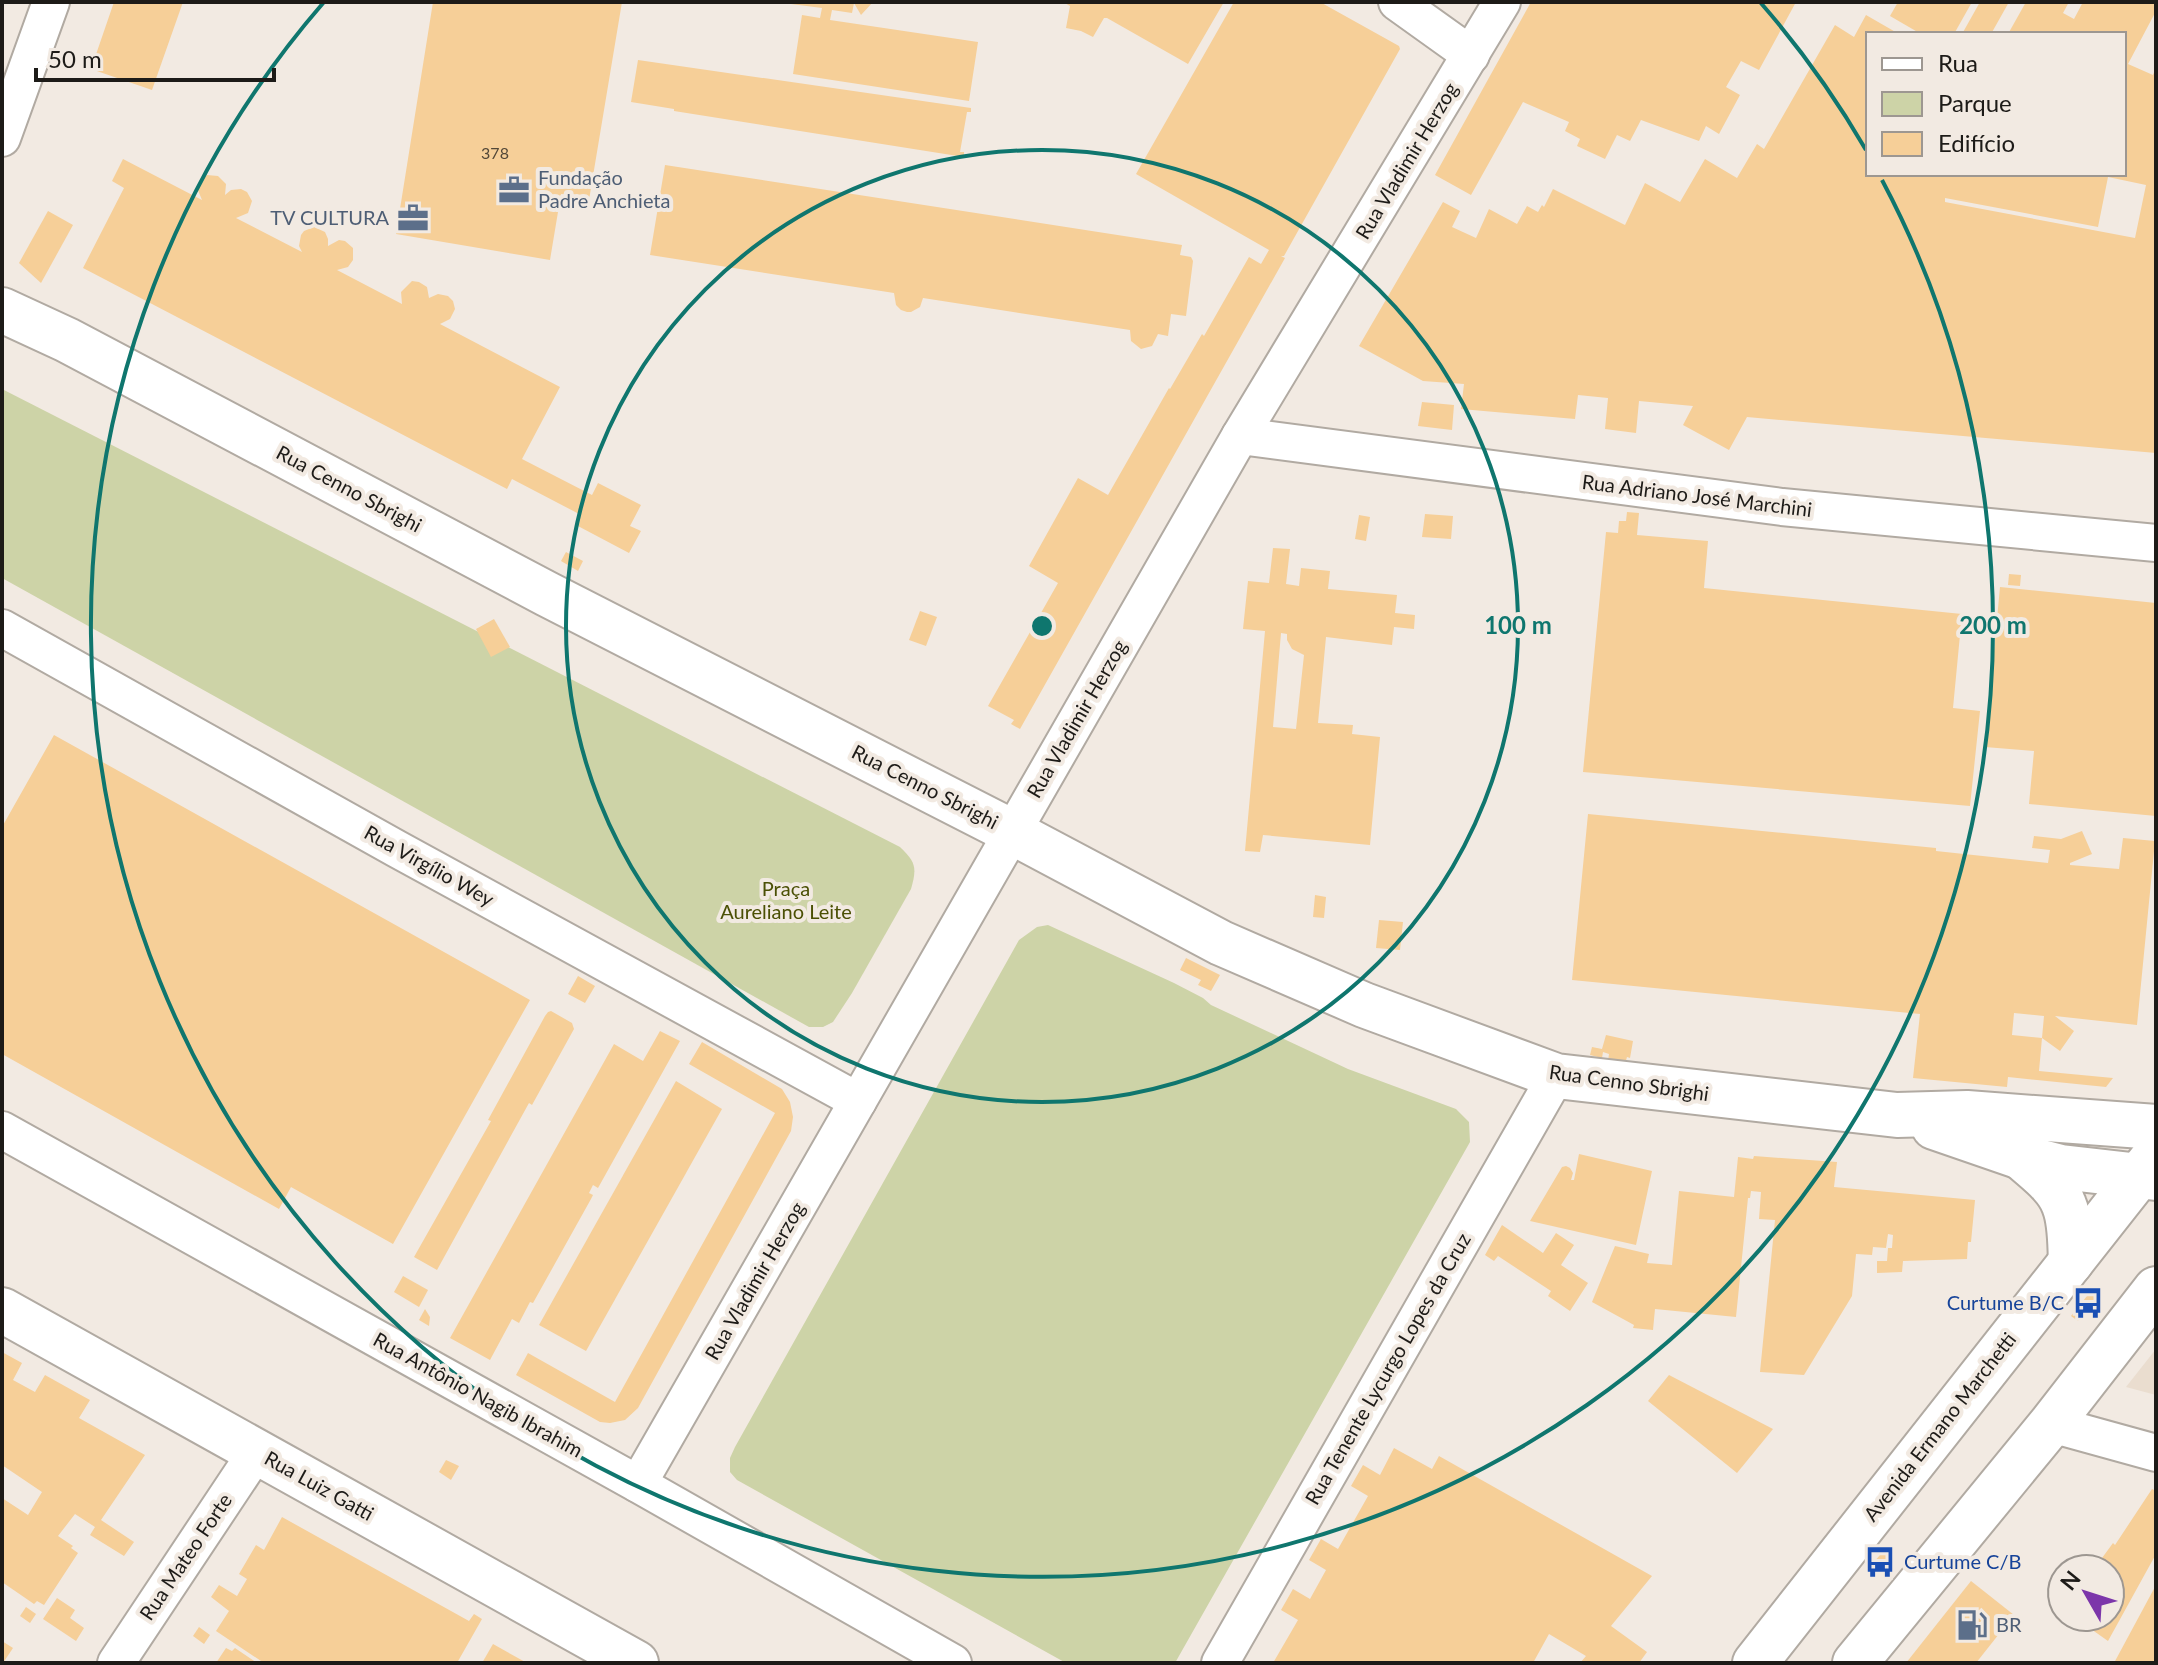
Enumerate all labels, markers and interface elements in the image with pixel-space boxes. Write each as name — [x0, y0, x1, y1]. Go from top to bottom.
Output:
scale bar — [36, 32, 274, 82]
legend — [1866, 32, 2126, 176]
text: 50 m — [48, 44, 102, 73]
text: Rua — [1938, 48, 1978, 77]
street label: Rua Vladimir Herzog — [1350, 78, 1462, 243]
text: Parque — [1938, 88, 2012, 117]
text: Edifício — [1938, 128, 2015, 157]
house number: 378 — [481, 143, 509, 162]
place label: Fundação Padre Anchieta — [538, 165, 670, 212]
office icon: Fundação Padre Anchieta — [497, 173, 531, 207]
office icon: TV CULTURA — [396, 201, 430, 235]
place label: TV CULTURA — [270, 205, 389, 229]
street label: Rua Cenno Sbrighi — [273, 440, 426, 537]
street label: Rua Adriano José Marchini — [1581, 469, 1814, 521]
text: 100 m — [1484, 610, 1552, 639]
text: 200 m — [1959, 610, 2027, 639]
centre of rings — [1028, 612, 1056, 640]
street label: Rua Vladimir Herzog — [1021, 635, 1131, 802]
street label: Rua Cenno Sbrighi — [848, 739, 1003, 833]
street label: Rua Virgílio Wey — [360, 820, 499, 911]
park label: Praça Aureliano Leite — [720, 876, 852, 923]
street label: Rua Cenno Sbrighi — [1548, 1059, 1711, 1105]
street label: Rua Vladimir Herzog — [699, 1197, 809, 1364]
street label: Rua Tenente Lycurgo Lopes da Cruz — [1299, 1228, 1475, 1509]
bus stop icon: Curtume B/C — [2071, 1286, 2105, 1320]
place label: Curtume B/C — [1947, 1290, 2064, 1314]
street label: Rua Antônio Nagib Ibrahim — [370, 1327, 587, 1462]
street label: Avenida Ermano Marchetti — [1858, 1327, 2020, 1526]
street label: Rua Luiz Gatti — [261, 1445, 378, 1525]
street label: Rua Mateo Forte — [134, 1489, 236, 1624]
bus stop icon: Curtume C/B — [1863, 1545, 1897, 1579]
place label: Curtume C/B — [1904, 1549, 2021, 1573]
north arrow — [2046, 1553, 2126, 1633]
text: N — [2054, 1565, 2086, 1595]
fuel station icon: BR — [1955, 1608, 1989, 1642]
place label: BR — [1996, 1612, 2022, 1636]

